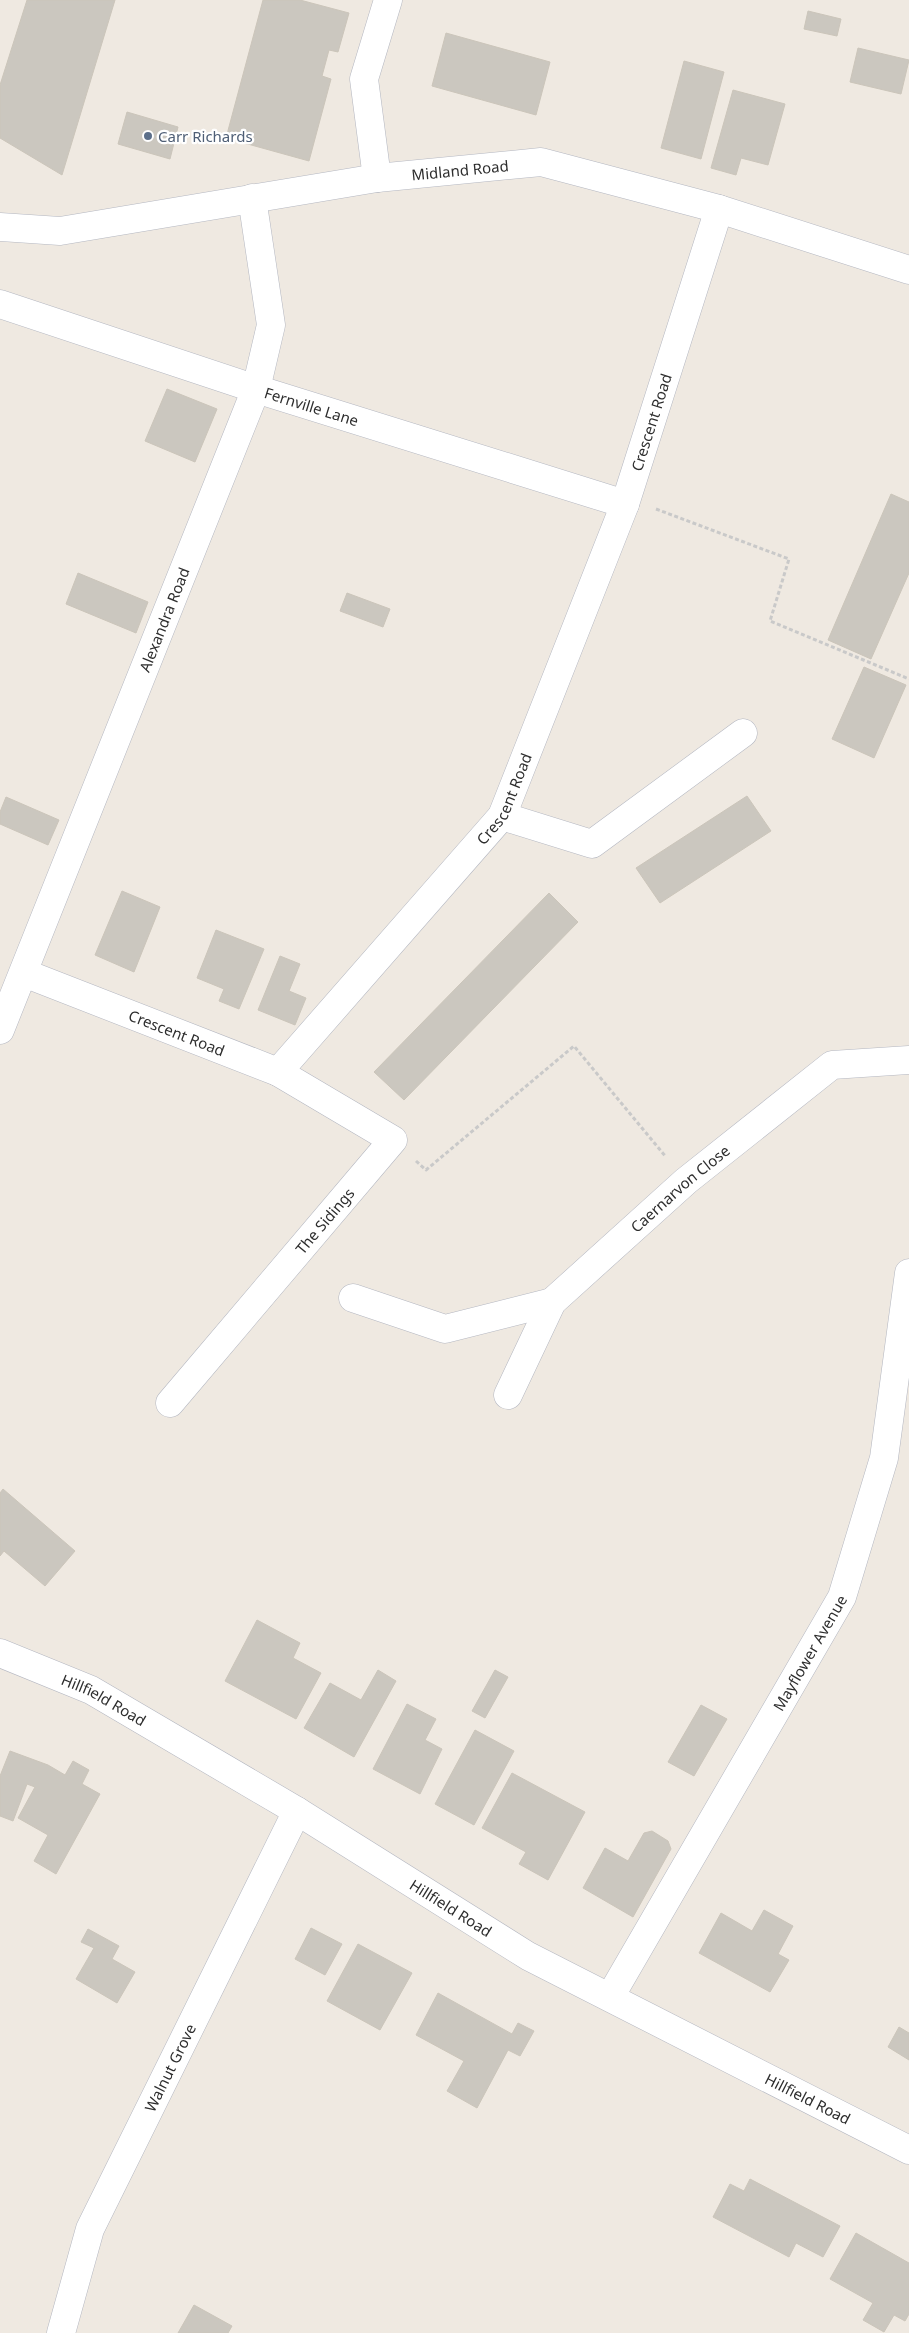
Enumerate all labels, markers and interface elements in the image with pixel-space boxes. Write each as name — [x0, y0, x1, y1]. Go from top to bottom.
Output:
place label: Carr Richards — [158, 126, 253, 146]
marker: Carr Richards — [142, 130, 154, 142]
street label: Midland Road — [411, 155, 510, 185]
street label: Crescent Road — [626, 371, 676, 474]
street label: Fernville Lane — [262, 382, 361, 430]
street label: Alexandra Road — [134, 564, 194, 675]
street label: Crescent Road — [472, 750, 536, 849]
street label: Crescent Road — [126, 1005, 228, 1060]
street label: Caernarvon Close — [626, 1140, 734, 1236]
street label: The Sidings — [291, 1183, 358, 1258]
street label: Mayflower Avenue — [768, 1591, 851, 1714]
street label: Hillfield Road — [59, 1669, 150, 1730]
street label: Hillfield Road — [406, 1874, 496, 1941]
street label: Walnut Grove — [140, 2020, 200, 2115]
street label: Hillfield Road — [762, 2068, 854, 2129]

